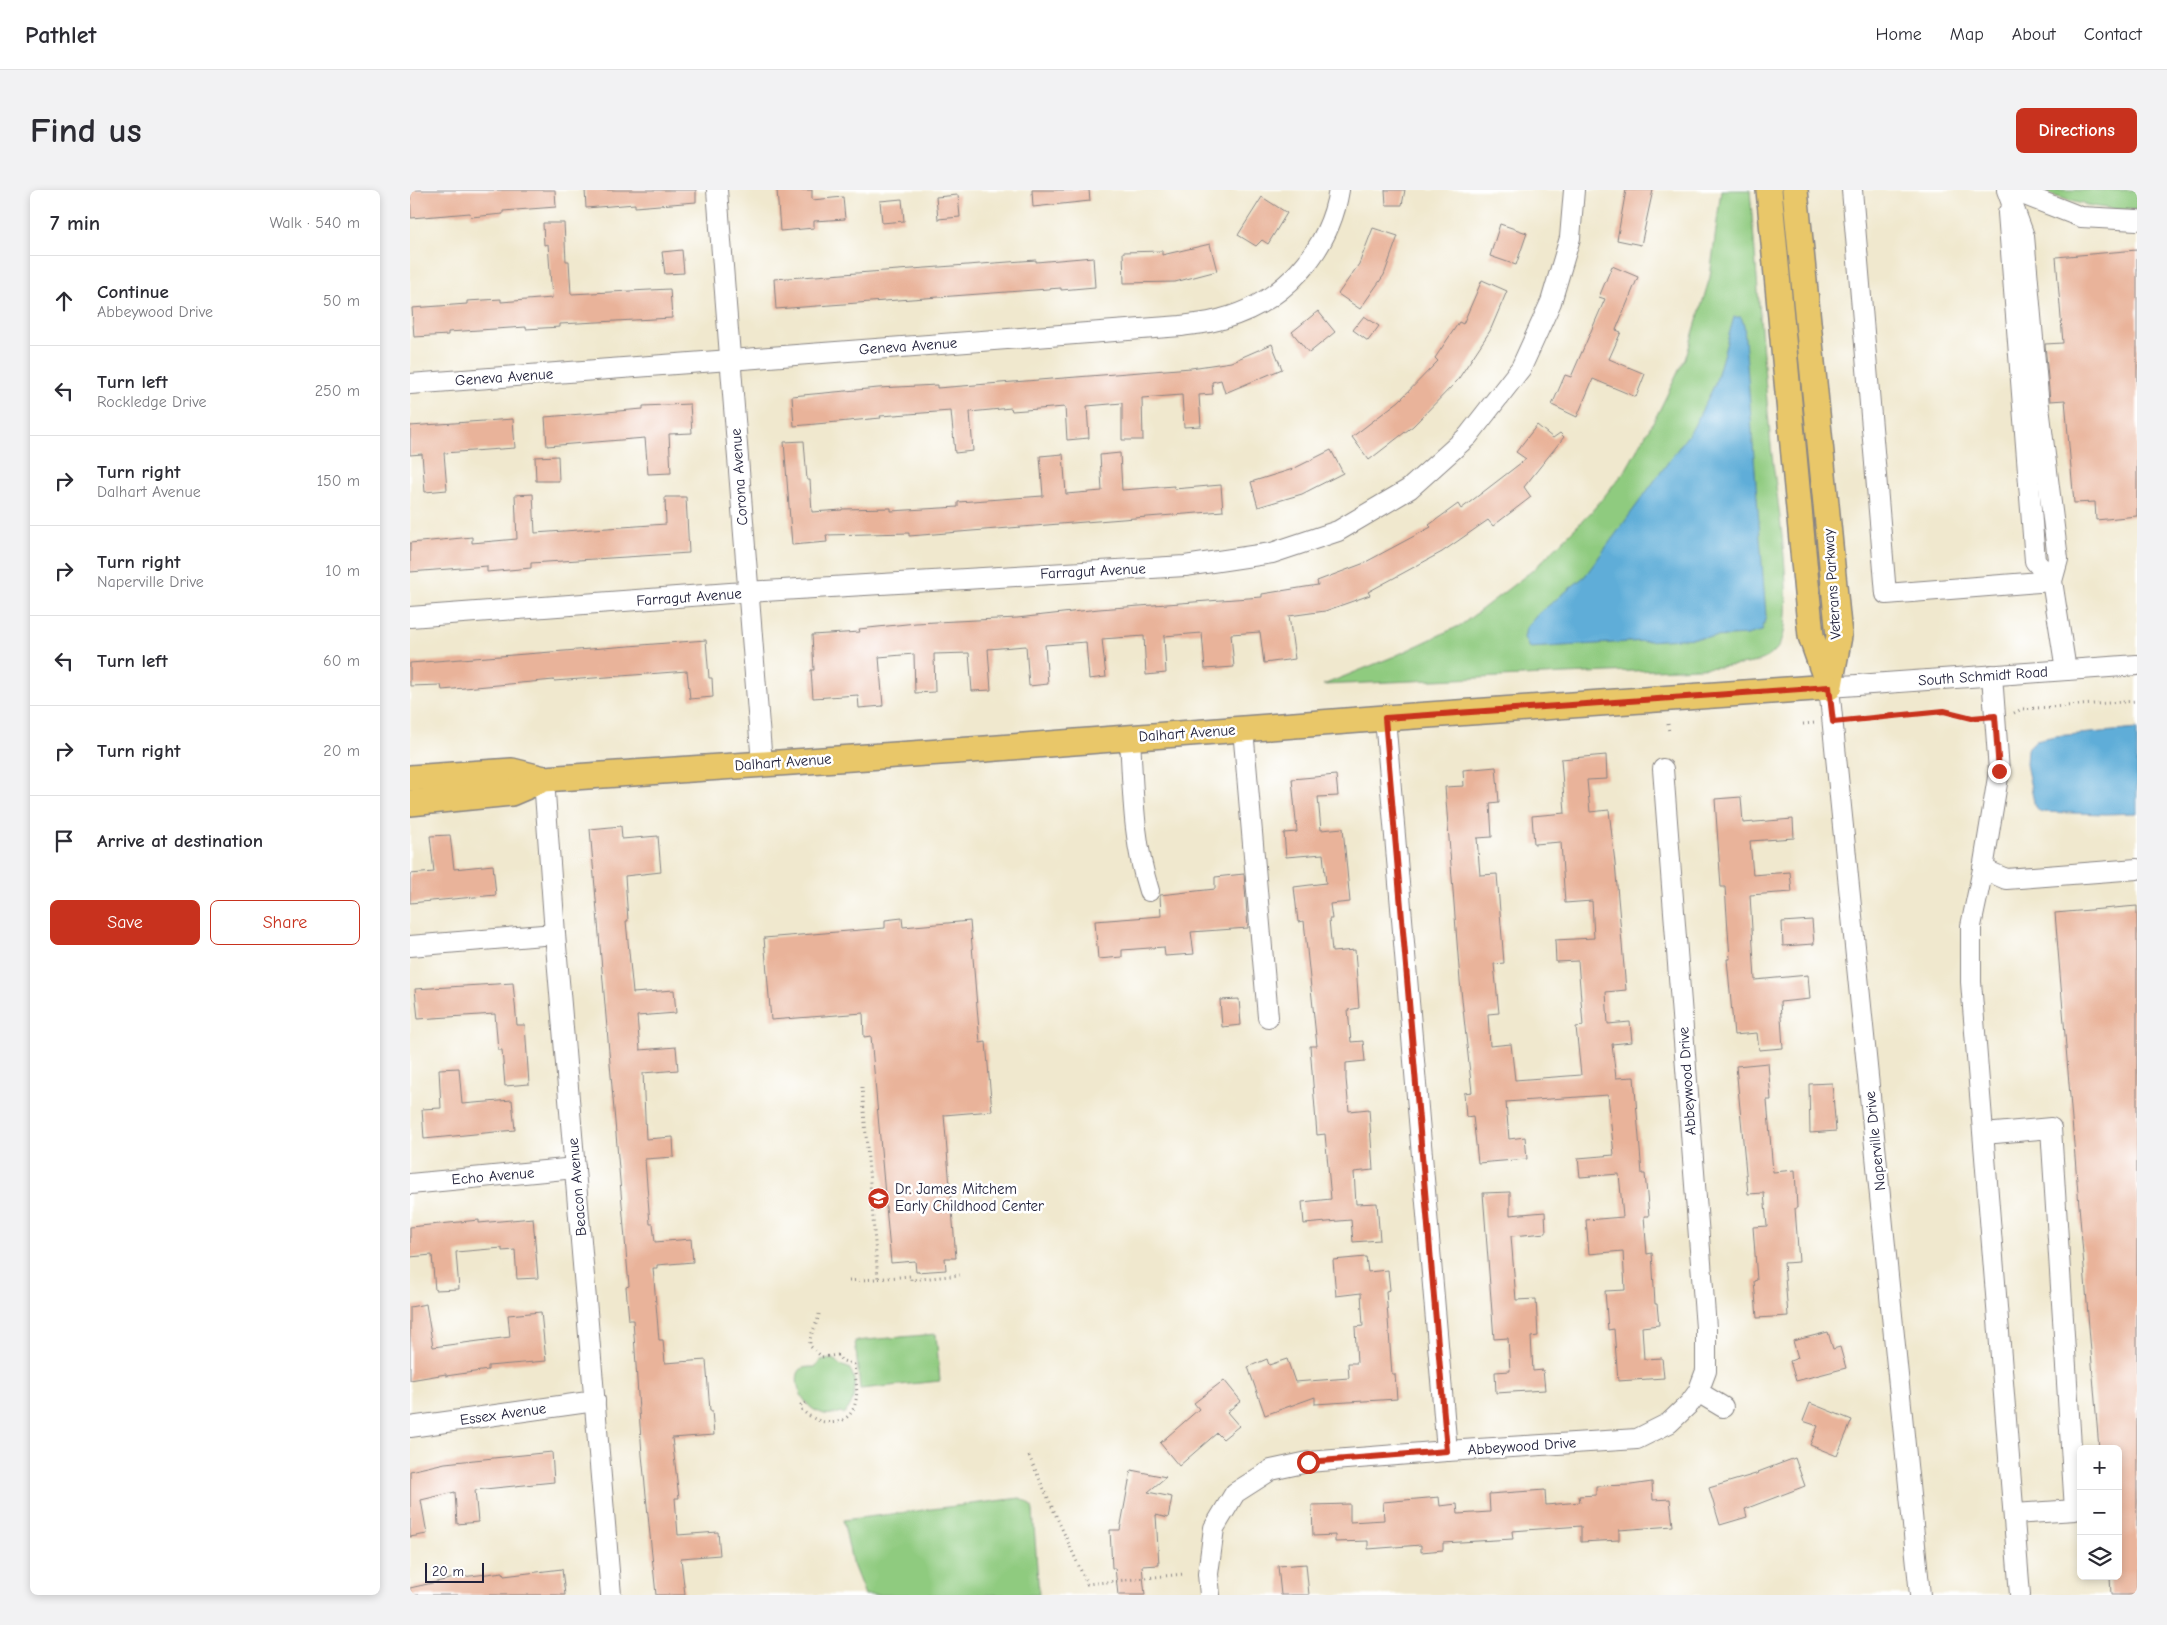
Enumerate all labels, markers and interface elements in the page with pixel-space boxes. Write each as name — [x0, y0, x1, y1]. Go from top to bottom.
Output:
text: Pathlet — [25, 21, 96, 49]
text: Home — [1875, 24, 1922, 45]
text: Map — [1950, 24, 1984, 45]
text: About — [2012, 24, 2056, 45]
text: Contact — [2084, 24, 2142, 45]
button: Directions — [2016, 108, 2137, 153]
text: Find us — [30, 110, 142, 151]
text: 7 min — [50, 211, 100, 235]
text: Walk · 540 m — [269, 214, 360, 232]
text: Continue — [97, 281, 169, 303]
icon: ahead — [50, 287, 78, 315]
text: 50 m — [323, 292, 360, 310]
text: Abbeywood Drive — [97, 303, 213, 321]
street label: Geneva Avenue — [858, 334, 958, 358]
street label: Geneva Avenue — [454, 365, 554, 389]
text: Turn left — [97, 371, 168, 393]
icon: left — [50, 377, 78, 405]
text: 250 m — [315, 382, 360, 400]
text: Rockledge Drive — [97, 393, 207, 411]
street label: Corona Avenue — [727, 427, 751, 526]
text: Turn right — [97, 461, 181, 483]
icon: right — [50, 467, 78, 495]
text: 150 m — [317, 472, 360, 490]
text: Dalhart Avenue — [97, 483, 201, 501]
street label: Veterans Parkway — [1819, 528, 1845, 640]
text: Turn right — [97, 551, 181, 573]
icon: right — [50, 557, 78, 585]
street label: Farragut Avenue — [1040, 559, 1147, 583]
text: 10 m — [325, 562, 360, 580]
text: Naperville Drive — [97, 573, 204, 591]
street label: Farragut Avenue — [636, 584, 743, 610]
icon: left — [50, 647, 78, 675]
text: Turn left — [97, 650, 168, 672]
text: 60 m — [323, 652, 360, 670]
street label: South Schmidt Road — [1917, 662, 2049, 690]
street label: Dalhart Avenue — [1138, 721, 1237, 745]
icon: right — [50, 737, 78, 765]
text: Turn right — [97, 740, 181, 762]
text: 20 m — [323, 742, 360, 760]
street label: Dalhart Avenue — [734, 750, 833, 774]
route end — [1988, 760, 2011, 783]
icon: arrive — [50, 827, 78, 855]
text: Arrive at destination — [97, 830, 263, 852]
button: Save — [50, 900, 200, 945]
button: Share — [210, 900, 360, 945]
street label: Abbeywood Drive — [1674, 1026, 1700, 1136]
street label: Naperville Drive — [1861, 1090, 1889, 1192]
street label: Beacon Avenue — [564, 1137, 590, 1237]
street label: Echo Avenue — [451, 1163, 536, 1189]
place label: Dr. James Mitchem Early Childhood Center — [895, 1180, 1044, 1215]
school or university icon: Dr. James Mitchem Early Childhood Center — [867, 1186, 891, 1210]
street label: Essex Avenue — [459, 1399, 548, 1429]
street label: Abbeywood Drive — [1467, 1433, 1577, 1459]
map controls — [2077, 1445, 2122, 1580]
button: + — [2077, 1445, 2122, 1490]
route start — [1297, 1451, 1320, 1474]
button: − — [2077, 1490, 2122, 1535]
button: layers — [2077, 1535, 2122, 1580]
scale bar — [425, 1560, 484, 1583]
text: 20 m — [432, 1563, 464, 1580]

